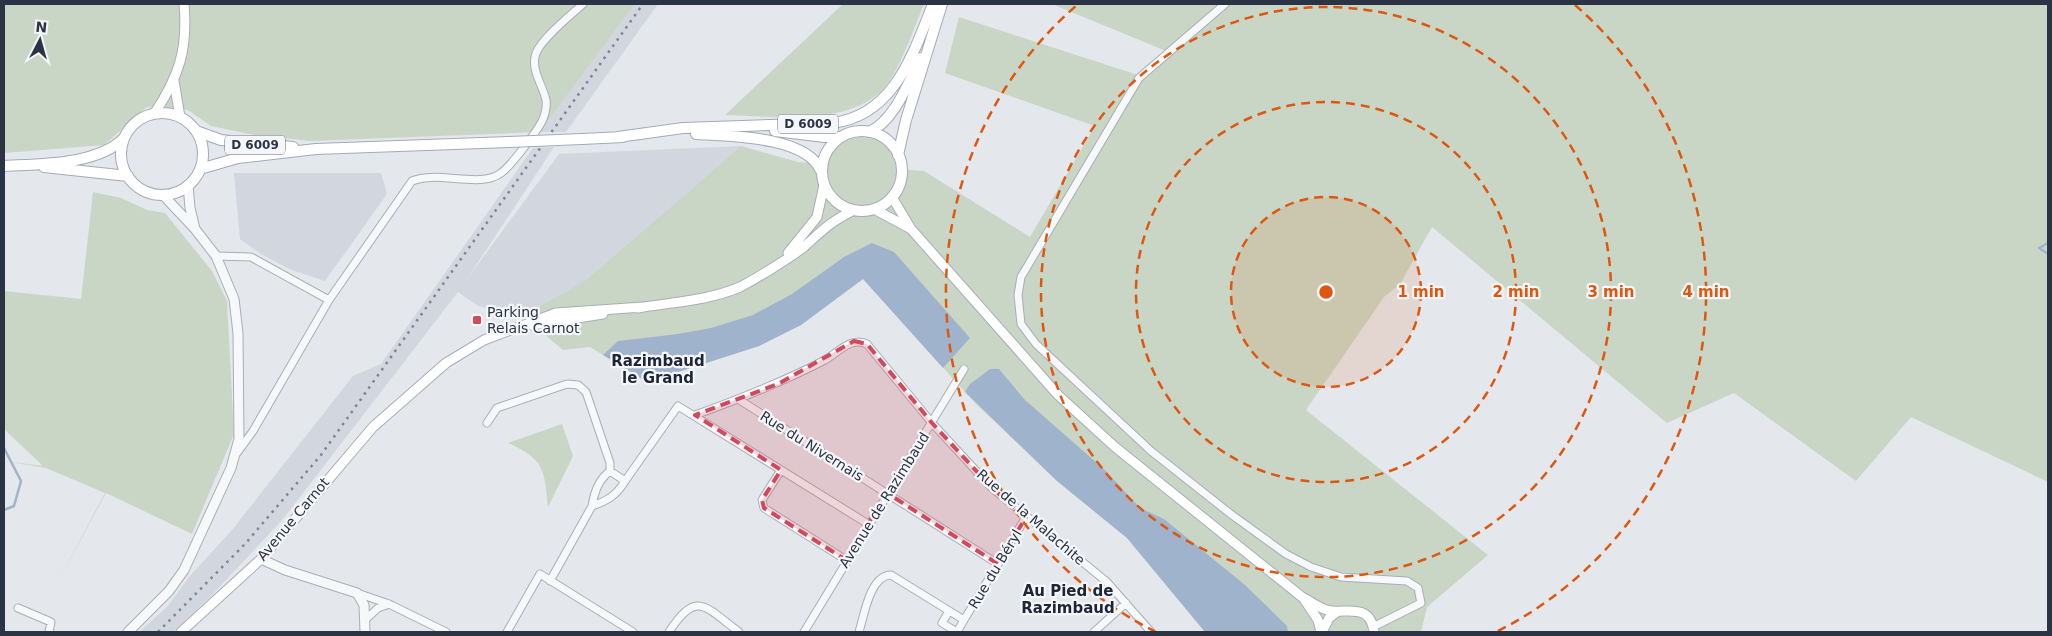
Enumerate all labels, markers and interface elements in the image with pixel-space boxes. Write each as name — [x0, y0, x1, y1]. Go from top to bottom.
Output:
north arrow — [15, 15, 65, 65]
text: N — [35, 19, 48, 36]
road number: D 6009 — [778, 115, 838, 134]
road number: D 6009 — [225, 136, 285, 154]
centre of rings — [1317, 283, 1335, 301]
text: 1 min — [1397, 283, 1445, 301]
text: 2 min — [1492, 283, 1540, 301]
text: 3 min — [1587, 283, 1635, 301]
text: 4 min — [1682, 283, 1730, 301]
place label: Parking Relais Carnot — [487, 304, 580, 336]
marker: Parking Relais Carnot — [471, 314, 483, 326]
district label: Razimbaud le Grand — [611, 352, 705, 387]
street label: Rue du Nivernais — [757, 408, 867, 484]
street label: Avenue de Razimbaud — [836, 429, 932, 571]
street label: Rue de la Malachite — [974, 466, 1088, 568]
street label: Avenue Carnot — [254, 474, 333, 564]
street label: Rue du Béryl — [965, 527, 1025, 611]
district label: Au Pied de Razimbaud — [1021, 582, 1115, 617]

